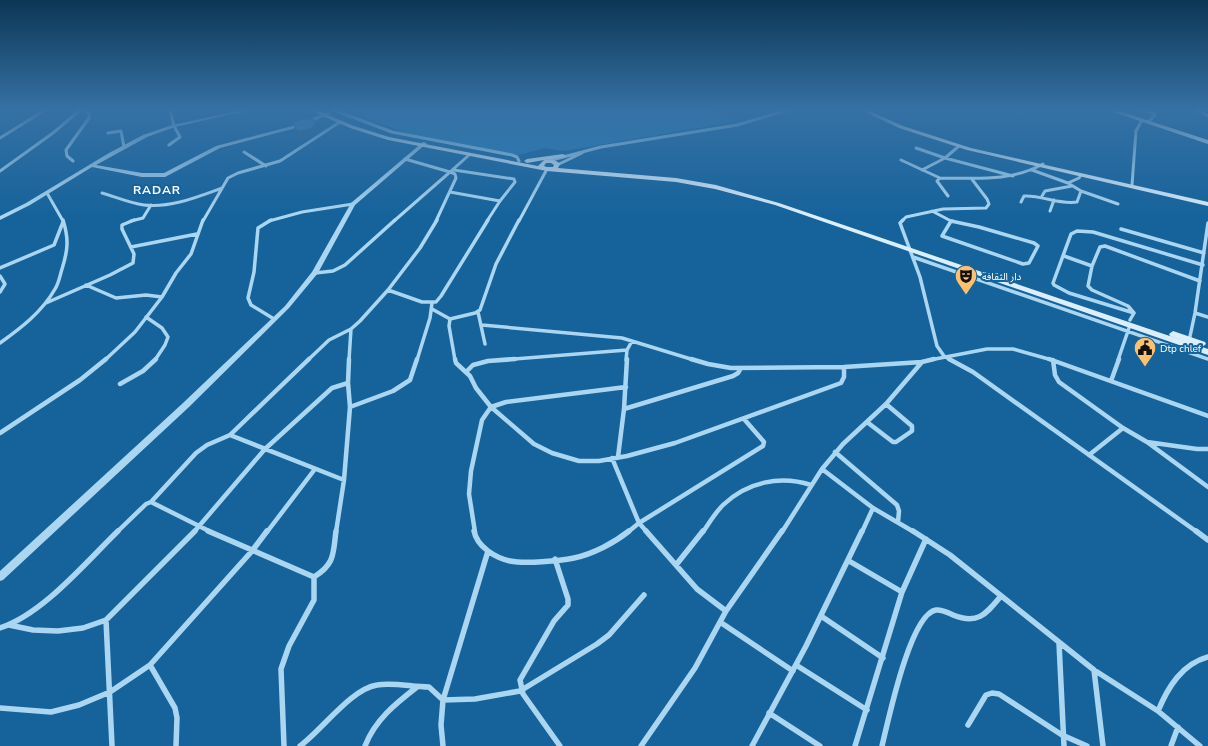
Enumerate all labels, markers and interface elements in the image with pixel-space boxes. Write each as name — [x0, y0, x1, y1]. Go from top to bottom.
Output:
district label: RADAR — [133, 182, 181, 198]
theatre icon: دار الثقافة — [953, 263, 979, 296]
place label: دار الثقافة — [982, 270, 1022, 284]
public building icon: Dtp chlef — [1132, 335, 1158, 368]
place label: Dtp chlef — [1160, 342, 1202, 356]

